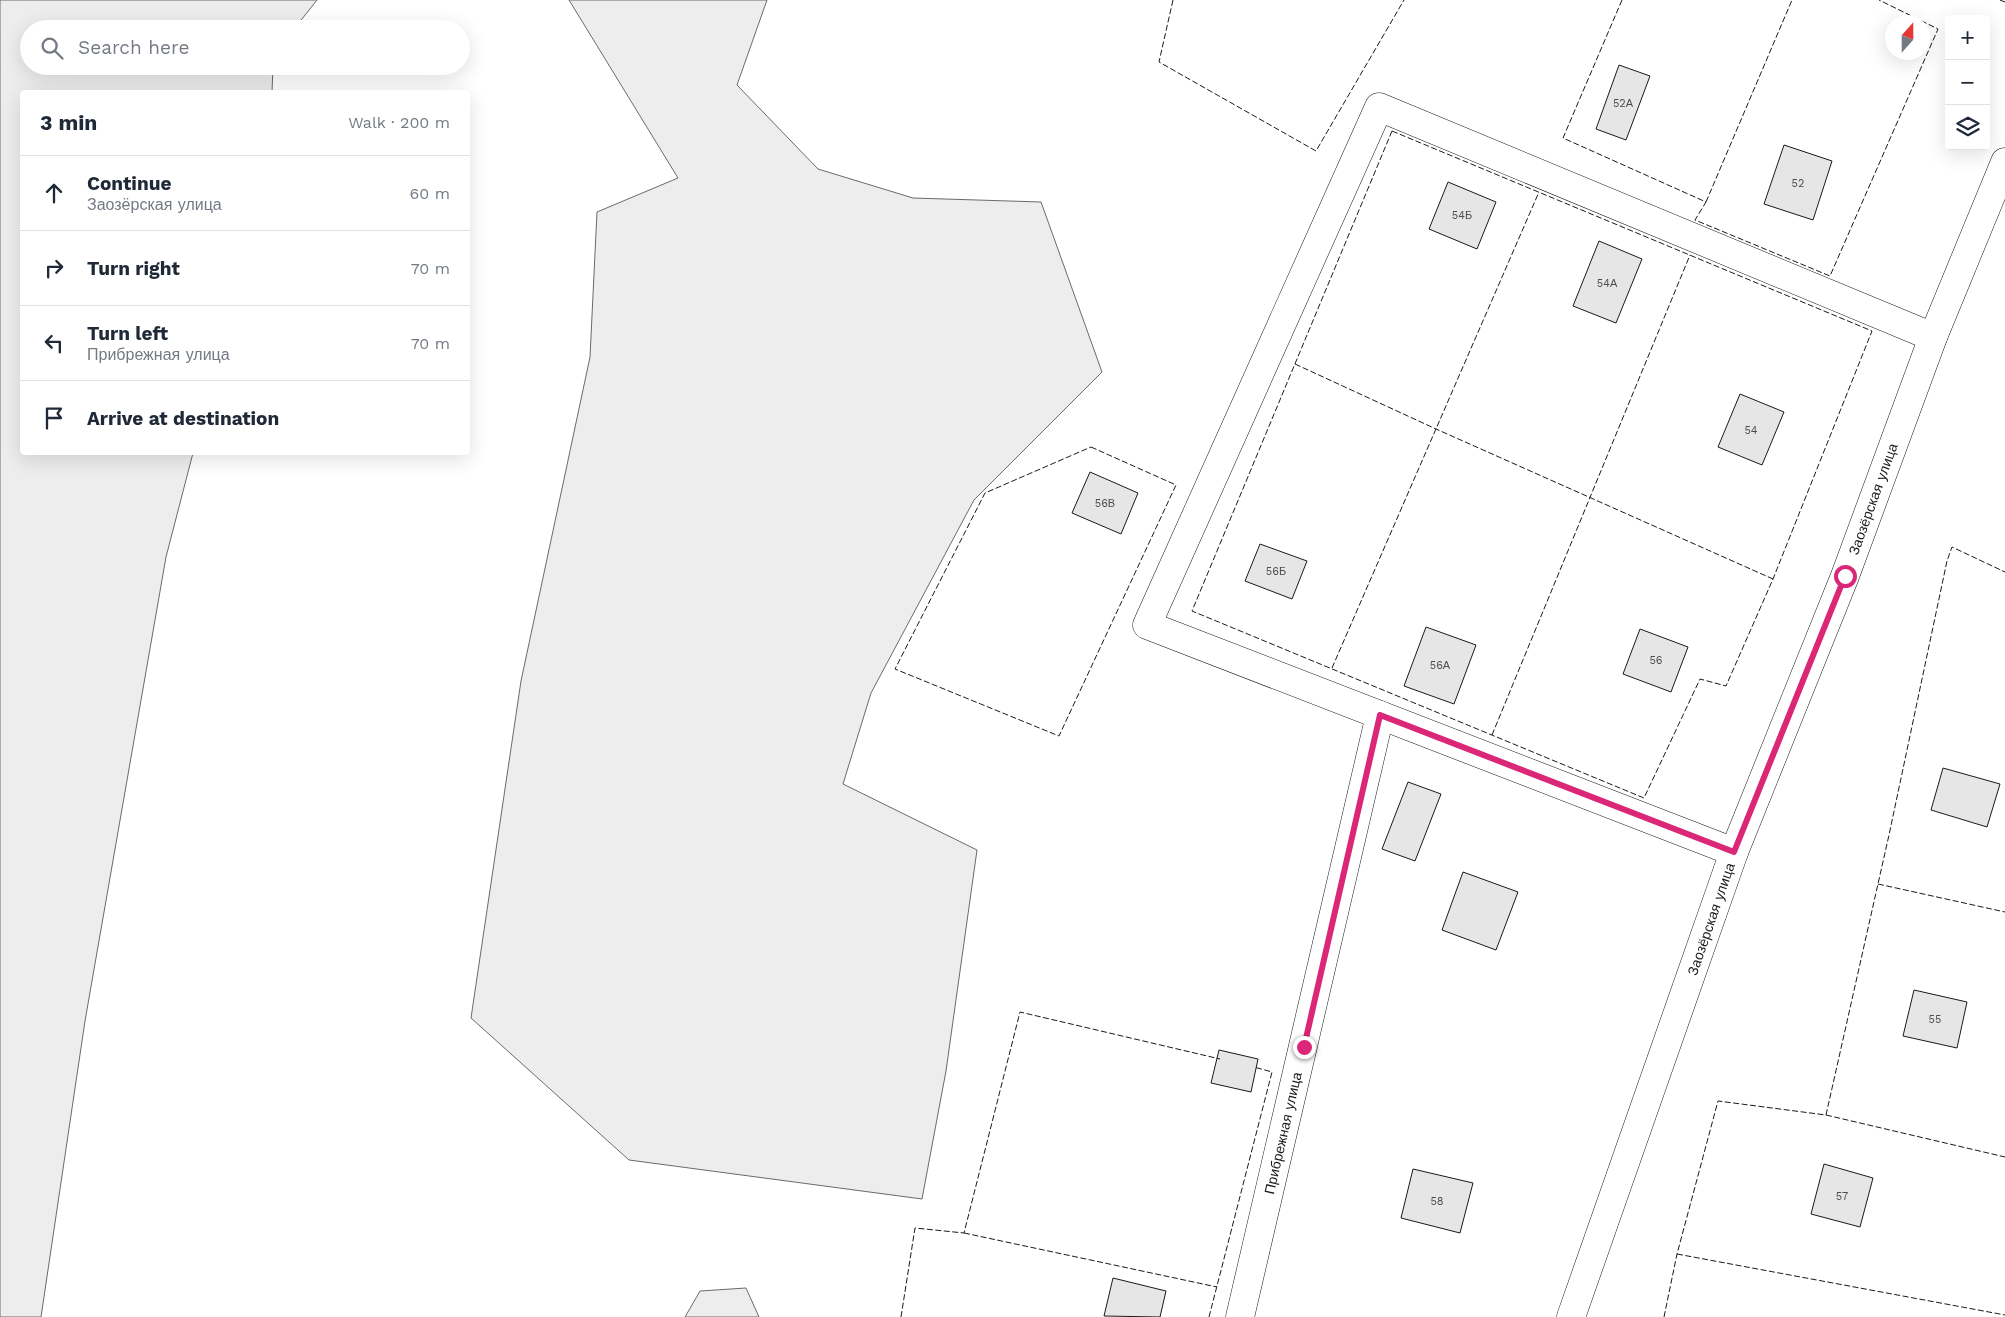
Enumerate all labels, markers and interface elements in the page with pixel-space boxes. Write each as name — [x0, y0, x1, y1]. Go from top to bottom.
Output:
north arrow — [1885, 15, 1930, 60]
map controls — [1945, 15, 1990, 150]
button: + — [1945, 15, 1990, 60]
search box — [20, 20, 470, 75]
icon: search — [38, 34, 66, 62]
text: Search here — [78, 36, 189, 59]
button: − — [1945, 60, 1990, 105]
house number: 52А — [1613, 97, 1634, 110]
button: layers — [1945, 105, 1990, 150]
text: 3 min — [40, 110, 97, 135]
text: Walk · 200 m — [348, 113, 450, 132]
text: Continue — [87, 172, 171, 195]
house number: 52 — [1792, 177, 1804, 190]
icon: ahead — [40, 179, 68, 207]
text: 60 m — [410, 184, 450, 203]
text: Заозёрская улица — [87, 195, 222, 214]
house number: 54Б — [1452, 209, 1472, 222]
icon: right — [40, 254, 68, 282]
text: Turn right — [87, 257, 180, 280]
text: 70 m — [411, 259, 450, 278]
house number: 54А — [1597, 277, 1618, 290]
text: Turn left — [87, 322, 168, 345]
icon: left — [40, 329, 68, 357]
text: 70 m — [411, 334, 450, 353]
text: Прибрежная улица — [87, 345, 230, 364]
icon: arrive — [40, 404, 68, 432]
text: Arrive at destination — [87, 407, 279, 430]
house number: 54 — [1744, 424, 1758, 437]
street label: Заозёрская улица — [1845, 441, 1901, 557]
house number: 56В — [1095, 497, 1115, 510]
house number: 56Б — [1266, 565, 1286, 578]
route start — [1834, 565, 1857, 588]
house number: 56 — [1649, 654, 1663, 667]
house number: 56А — [1430, 659, 1451, 672]
street label: Заозёрская улица — [1684, 860, 1738, 977]
house number: 55 — [1929, 1013, 1941, 1026]
route end — [1293, 1036, 1316, 1059]
street label: Прибрежная улица — [1261, 1070, 1305, 1196]
house number: 57 — [1836, 1190, 1848, 1203]
house number: 58 — [1430, 1195, 1444, 1208]

